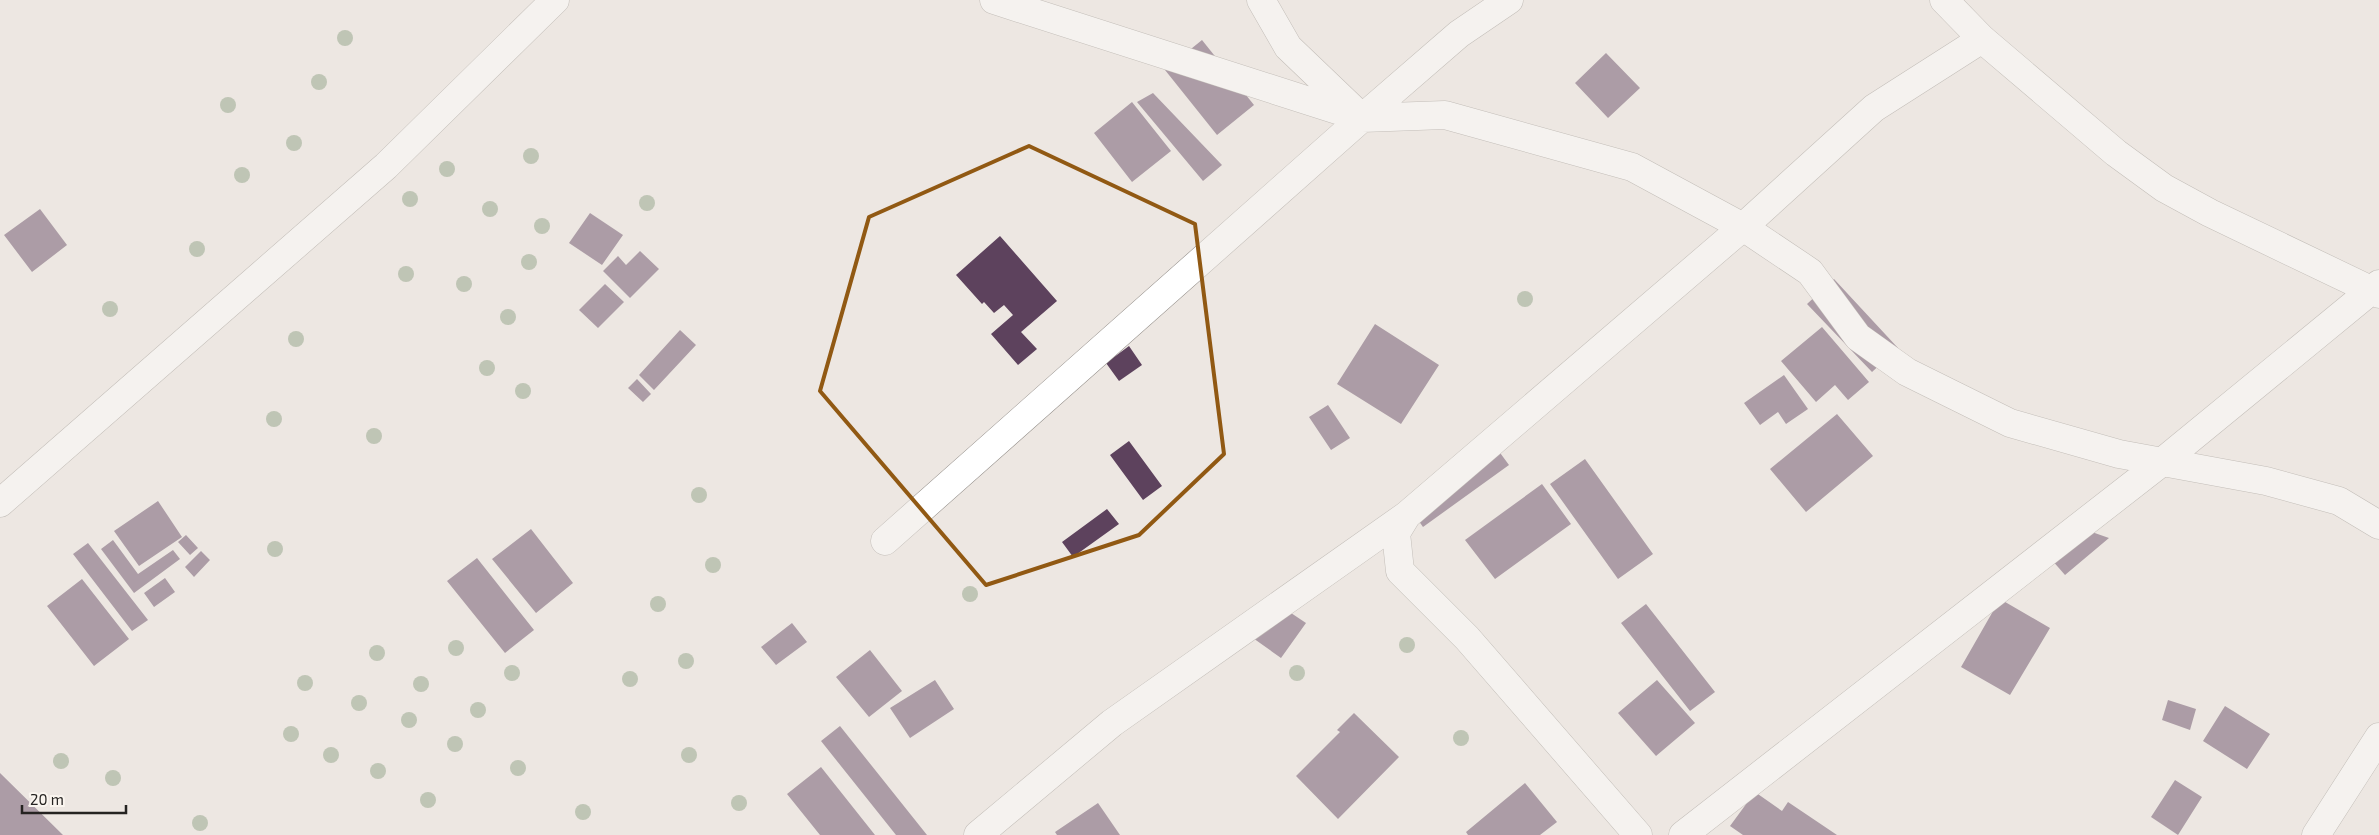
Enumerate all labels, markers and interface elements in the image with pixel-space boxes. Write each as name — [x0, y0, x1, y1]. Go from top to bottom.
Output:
scale bar — [22, 782, 126, 814]
text: 20 m — [30, 790, 64, 808]

